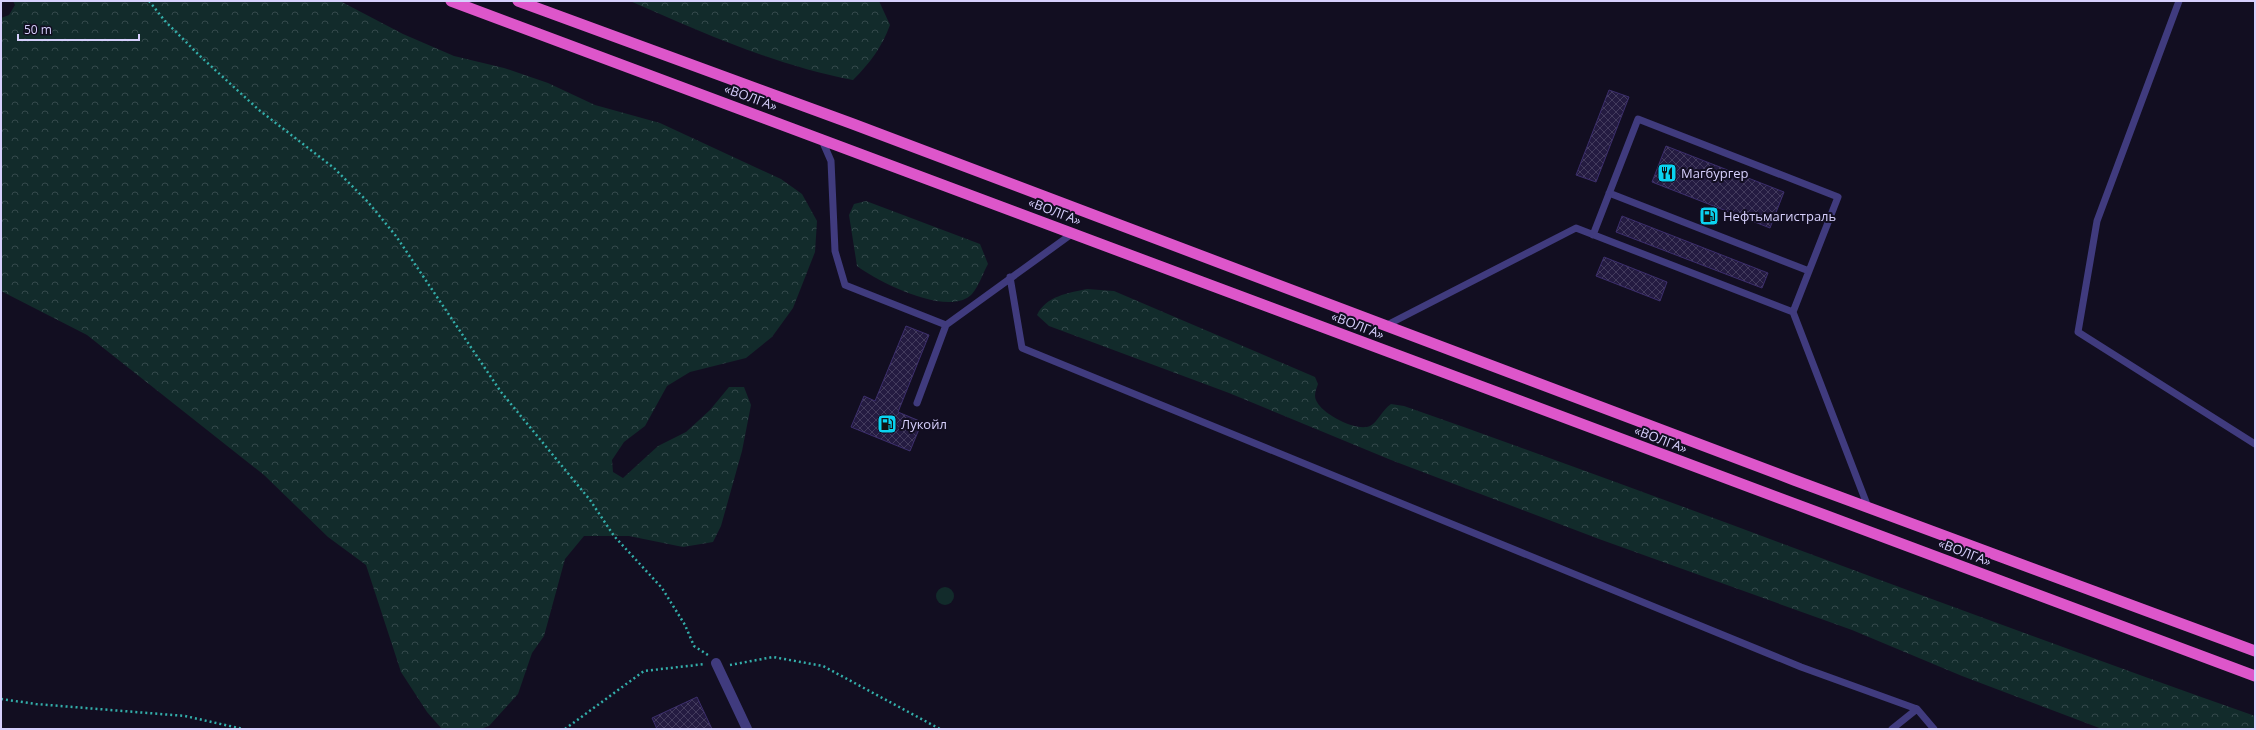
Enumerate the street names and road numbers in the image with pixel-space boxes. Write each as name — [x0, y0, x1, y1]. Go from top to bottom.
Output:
street label: «ВОЛГА» — [722, 79, 780, 115]
street label: «ВОЛГА» — [1026, 193, 1084, 229]
street label: «ВОЛГА» — [1329, 307, 1387, 343]
street label: «ВОЛГА» — [1632, 421, 1690, 457]
street label: «ВОЛГА» — [1936, 534, 1994, 570]

